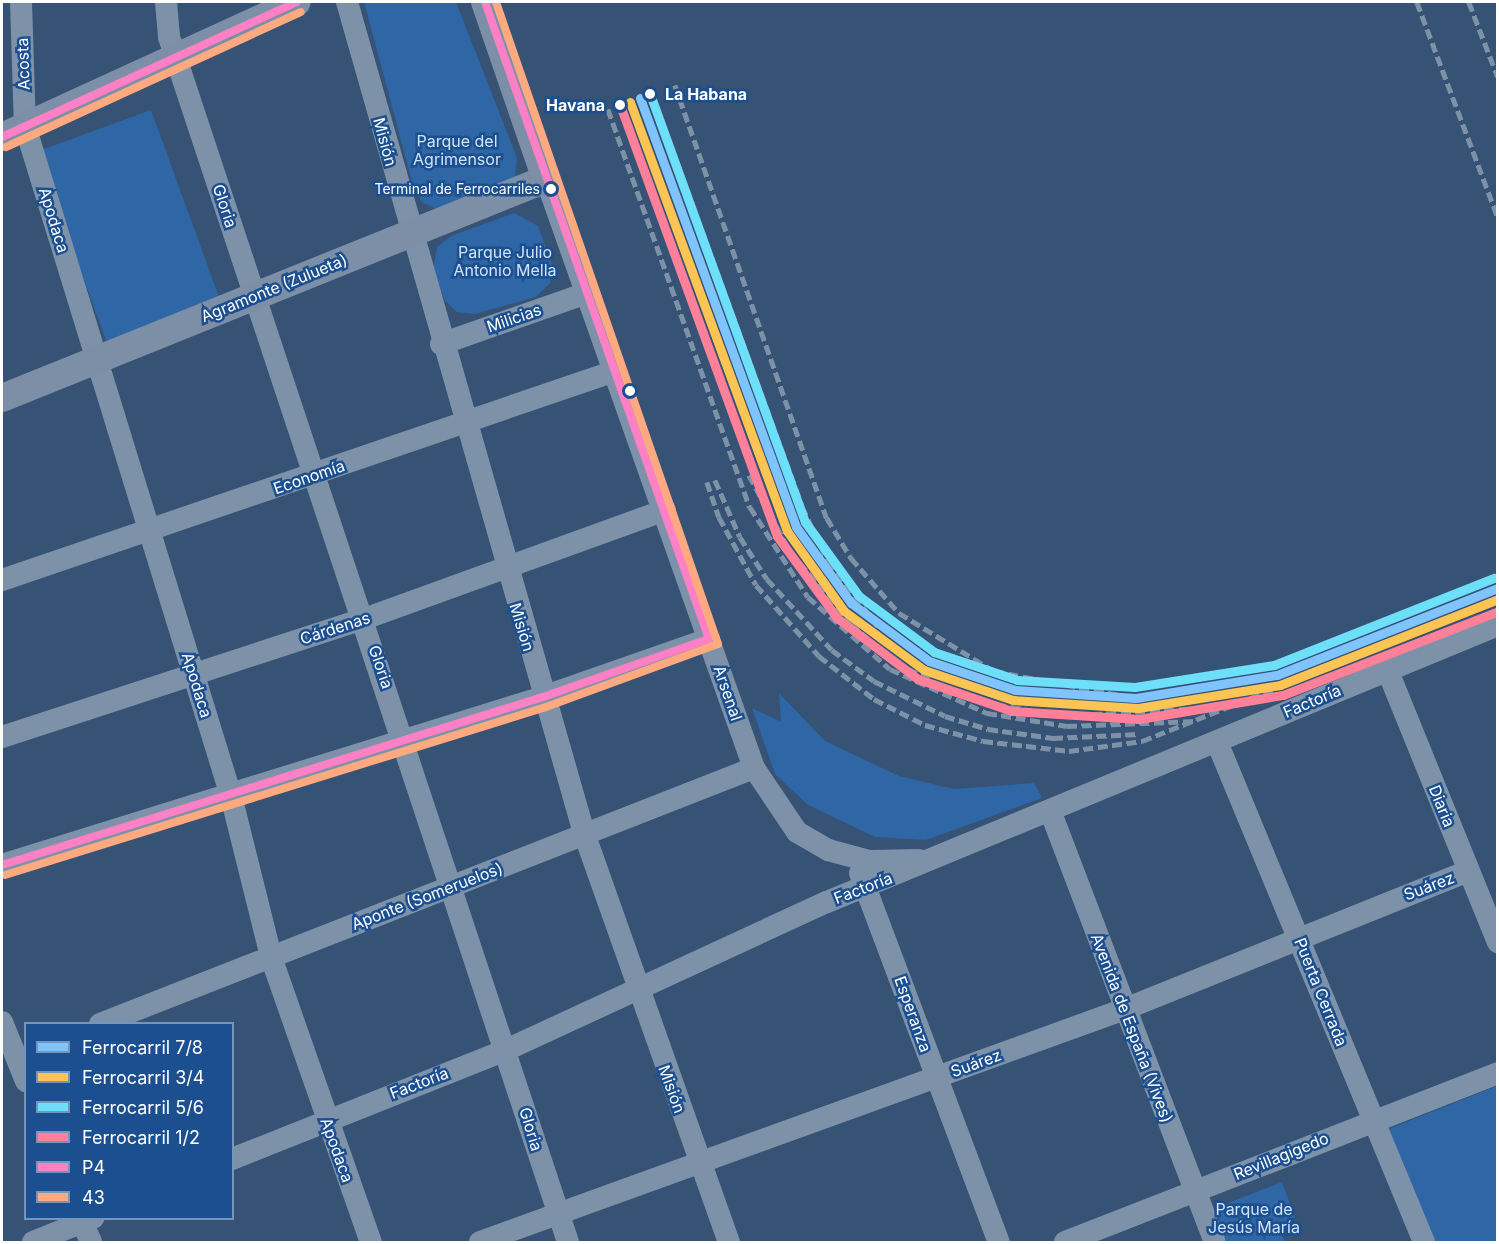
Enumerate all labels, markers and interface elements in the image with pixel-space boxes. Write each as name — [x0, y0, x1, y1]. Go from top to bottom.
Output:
street label: Acosta — [12, 37, 34, 91]
marker: La Habana — [640, 84, 660, 104]
place label: La Habana — [665, 84, 747, 104]
place label: Havana — [546, 95, 605, 115]
marker: Havana — [610, 95, 630, 115]
street label: Misión — [369, 116, 401, 168]
park label: Parque del Agrimensor — [413, 131, 501, 169]
place label: Terminal de Ferrocarriles — [375, 181, 540, 197]
street label: Gloria — [209, 182, 241, 230]
marker: Terminal de Ferrocarriles — [545, 183, 557, 195]
street label: Apodaca — [35, 185, 73, 255]
park label: Parque Julio Antonio Mella — [453, 242, 557, 280]
street label: Agramonte (Zulueta) — [198, 250, 350, 326]
street label: Milicias — [484, 300, 544, 336]
unlabelled marker — [624, 385, 636, 397]
street label: Economía — [271, 456, 347, 498]
street label: Misión — [506, 600, 538, 654]
street label: Cárdenas — [298, 608, 372, 648]
street label: Gloria — [365, 643, 397, 691]
street label: Apodaca — [178, 650, 216, 720]
street label: Arsenal — [710, 663, 746, 723]
street label: Factoría — [1280, 680, 1344, 722]
street label: Diaria — [1425, 782, 1459, 830]
street label: Aponte (Someruelos) — [349, 858, 505, 934]
street label: Factoría — [831, 868, 895, 908]
street label: Suárez — [1401, 868, 1457, 904]
street label: Avenida de España (Vives) — [1087, 931, 1177, 1125]
street label: Puerta Cerrada — [1291, 935, 1351, 1049]
street label: Esperanza — [890, 973, 936, 1055]
legend — [24, 1022, 234, 1220]
text: Ferrocarril 7/8 — [82, 1037, 203, 1058]
street label: Suárez — [948, 1045, 1004, 1081]
street label: Misión — [654, 1062, 690, 1116]
street label: Factoría — [387, 1063, 451, 1103]
text: Ferrocarril 3/4 — [82, 1067, 204, 1088]
text: Ferrocarril 5/6 — [82, 1097, 204, 1118]
street label: Gloria — [515, 1105, 547, 1153]
street label: Apodaca — [316, 1115, 358, 1185]
text: Ferrocarril 1/2 — [82, 1127, 200, 1148]
street label: Revillagigedo — [1231, 1128, 1331, 1184]
text: P4 — [82, 1157, 105, 1178]
text: 43 — [82, 1187, 105, 1208]
park label: Parque de Jesús María — [1208, 1199, 1300, 1237]

